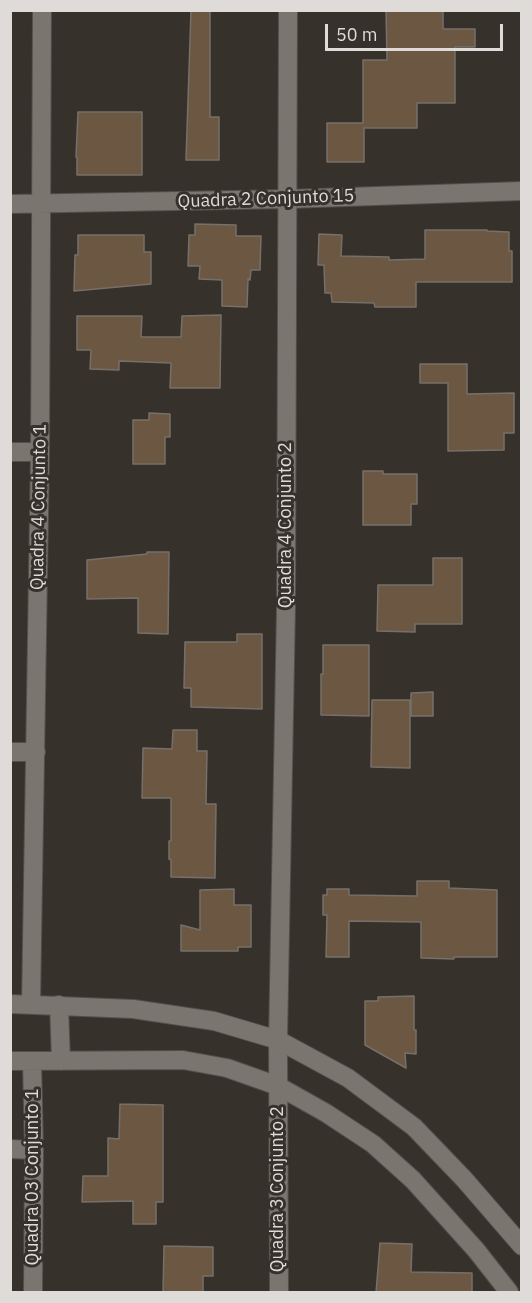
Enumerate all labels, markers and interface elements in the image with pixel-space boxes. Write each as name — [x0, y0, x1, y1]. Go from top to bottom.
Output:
scale bar — [328, 12, 506, 50]
text: 50 m — [336, 23, 378, 46]
street label: Quadra 2 Conjunto 15 — [177, 185, 355, 213]
street label: Quadra 4 Conjunto 1 — [27, 424, 51, 590]
street label: Quadra 4 Conjunto 2 — [275, 442, 297, 608]
street label: Quadra 03 Conjunto 1 — [22, 1088, 44, 1266]
street label: Quadra 3 Conjunto 2 — [267, 1106, 289, 1272]

